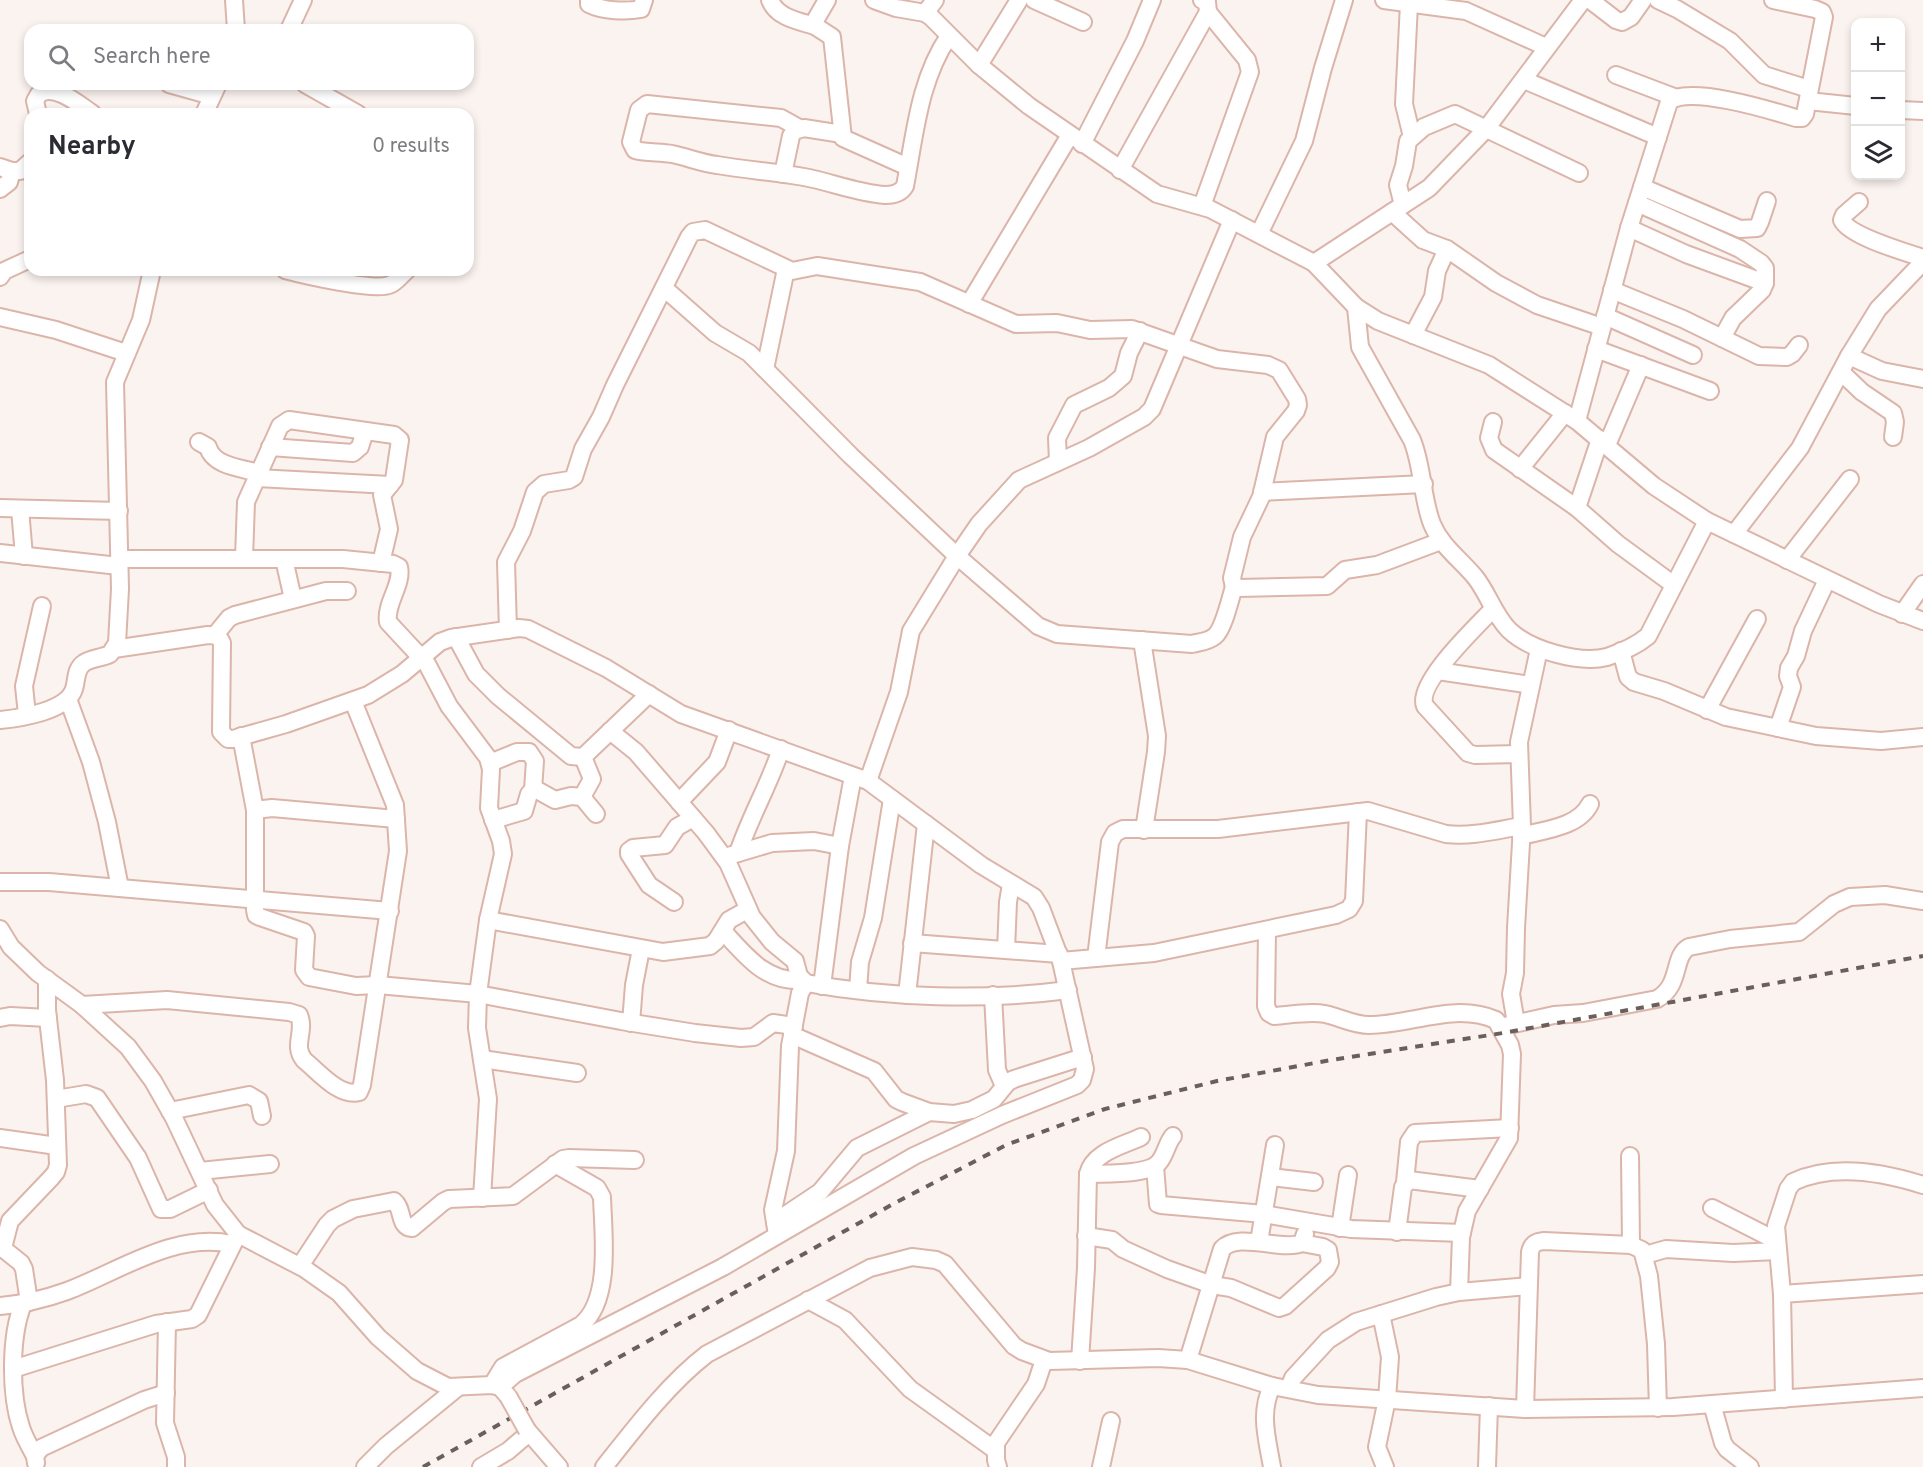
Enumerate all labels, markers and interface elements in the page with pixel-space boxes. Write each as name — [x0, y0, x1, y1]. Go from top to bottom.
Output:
map controls — [1851, 18, 1905, 180]
button: + — [1851, 18, 1905, 72]
search box — [24, 24, 474, 90]
icon: search — [45, 41, 78, 74]
text: Search here — [93, 44, 211, 71]
button: − — [1851, 72, 1905, 126]
button: layers — [1851, 126, 1905, 180]
text: Nearby — [48, 131, 136, 164]
text: 0 results — [372, 134, 450, 160]

